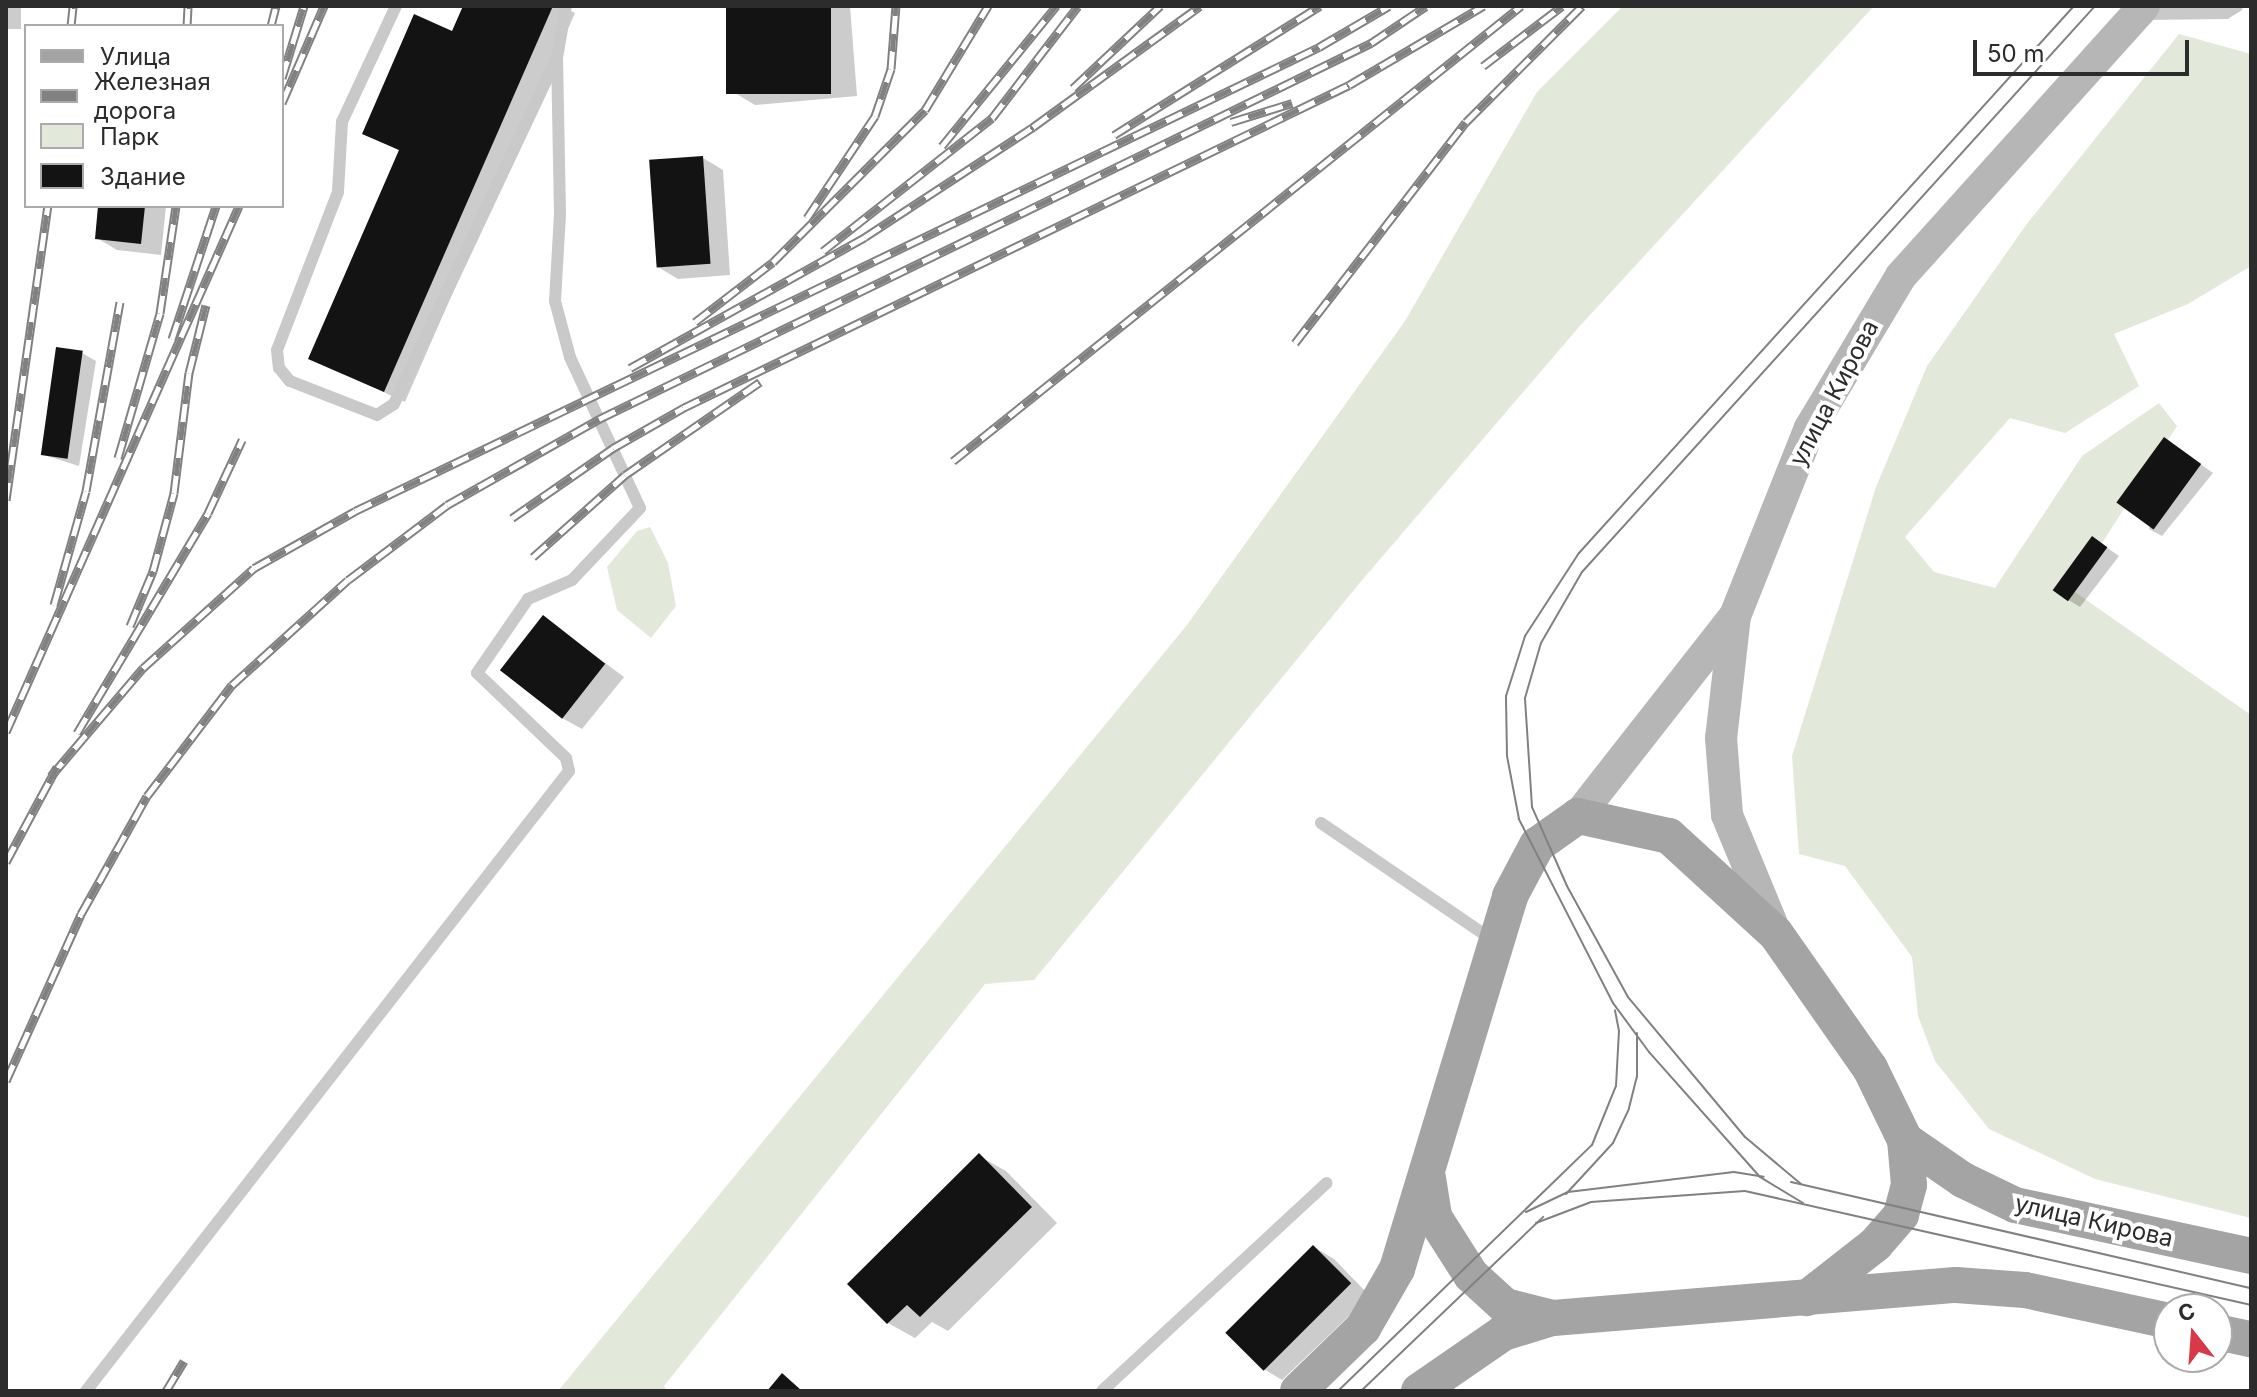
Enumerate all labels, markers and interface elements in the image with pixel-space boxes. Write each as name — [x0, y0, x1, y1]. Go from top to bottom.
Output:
legend — [24, 24, 284, 208]
scale bar — [1977, 24, 2193, 74]
text: 50 m — [1987, 39, 2045, 68]
text: Улица — [100, 42, 171, 71]
text: Железная дорога — [94, 67, 211, 125]
text: Парк — [100, 122, 159, 151]
text: Здание — [100, 162, 186, 191]
street label: улица Кирова — [1783, 315, 1885, 471]
street label: улица Кирова — [2012, 1189, 2176, 1253]
north arrow — [2153, 1293, 2233, 1373]
text: С — [2175, 1297, 2198, 1327]

